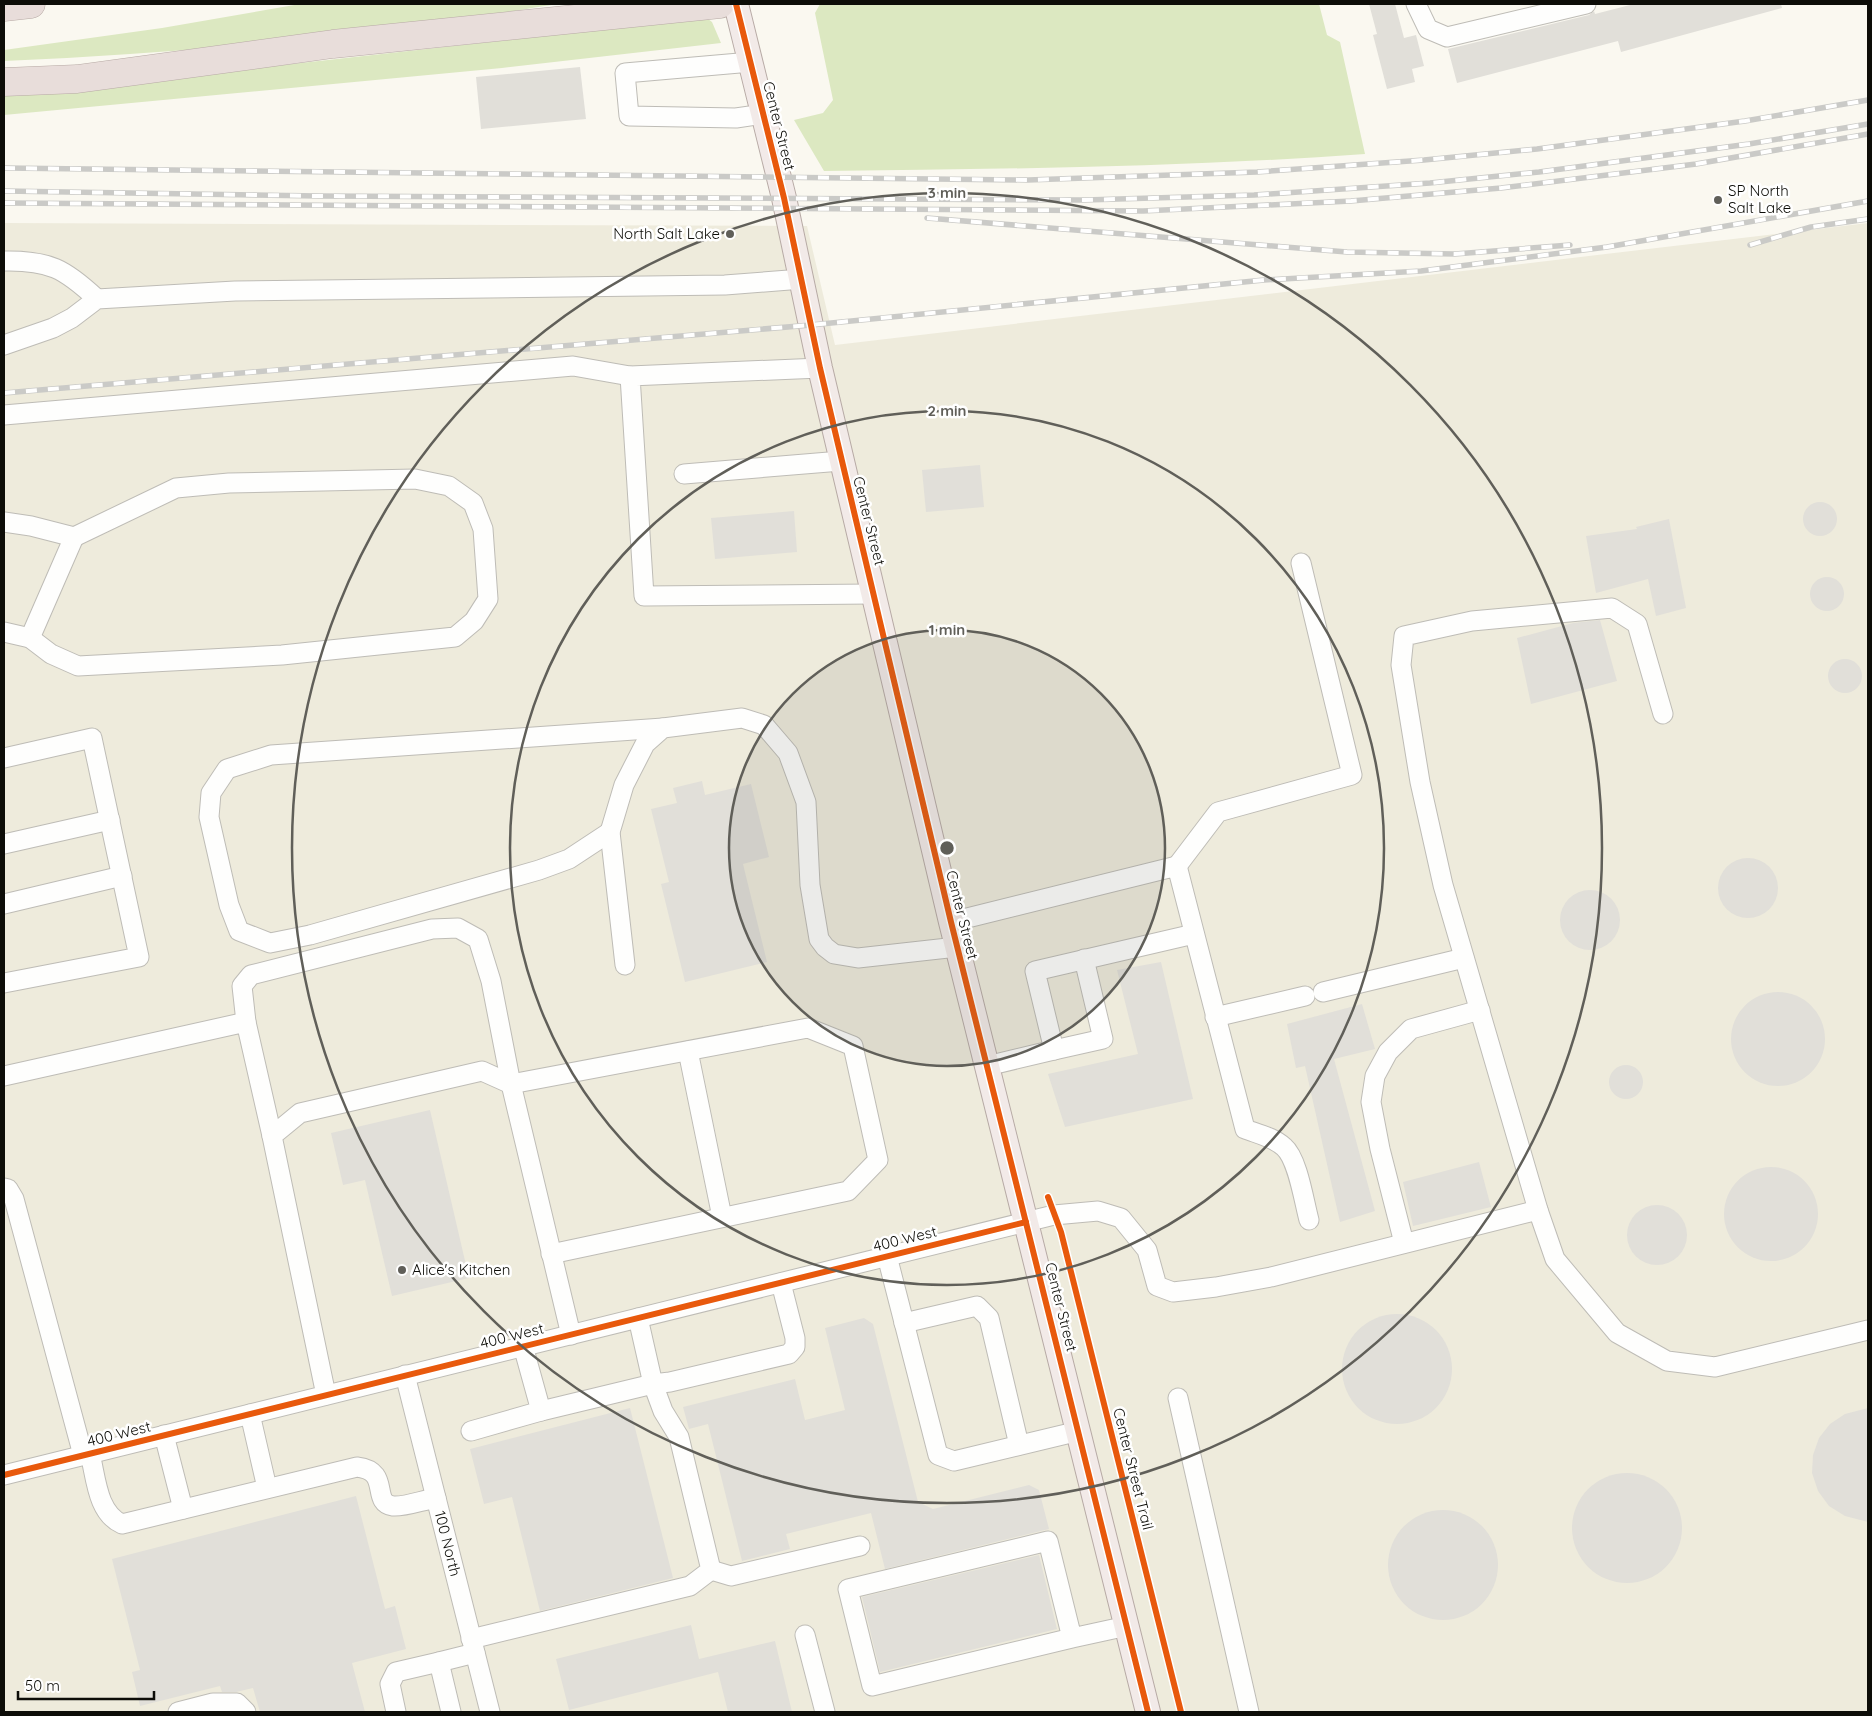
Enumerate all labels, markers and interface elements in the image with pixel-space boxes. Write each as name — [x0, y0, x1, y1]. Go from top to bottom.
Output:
street label: Center Street — [759, 79, 800, 172]
place label: SP North Salt Lake — [1728, 181, 1791, 217]
text: 3 min — [928, 183, 966, 202]
marker: SP North Salt Lake — [1712, 194, 1724, 206]
place label: North Salt Lake — [613, 224, 720, 243]
marker: North Salt Lake — [724, 228, 736, 240]
text: 2 min — [927, 401, 967, 420]
street label: Center Street — [849, 474, 890, 567]
text: 1 min — [929, 620, 965, 639]
centre of rings — [938, 839, 956, 857]
street label: Center Street — [942, 868, 983, 961]
street label: 400 West — [871, 1221, 939, 1256]
place label: Alice's Kitchen — [412, 1260, 510, 1279]
street label: Center Street — [1041, 1260, 1082, 1353]
marker: Alice's Kitchen — [396, 1264, 408, 1276]
street label: 400 West — [478, 1318, 546, 1353]
street label: Center Street Trail — [1109, 1406, 1158, 1532]
street label: 400 West — [85, 1416, 153, 1451]
street label: 100 North — [431, 1509, 465, 1578]
scale bar — [18, 1668, 154, 1700]
text: 50 m — [25, 1676, 60, 1695]

